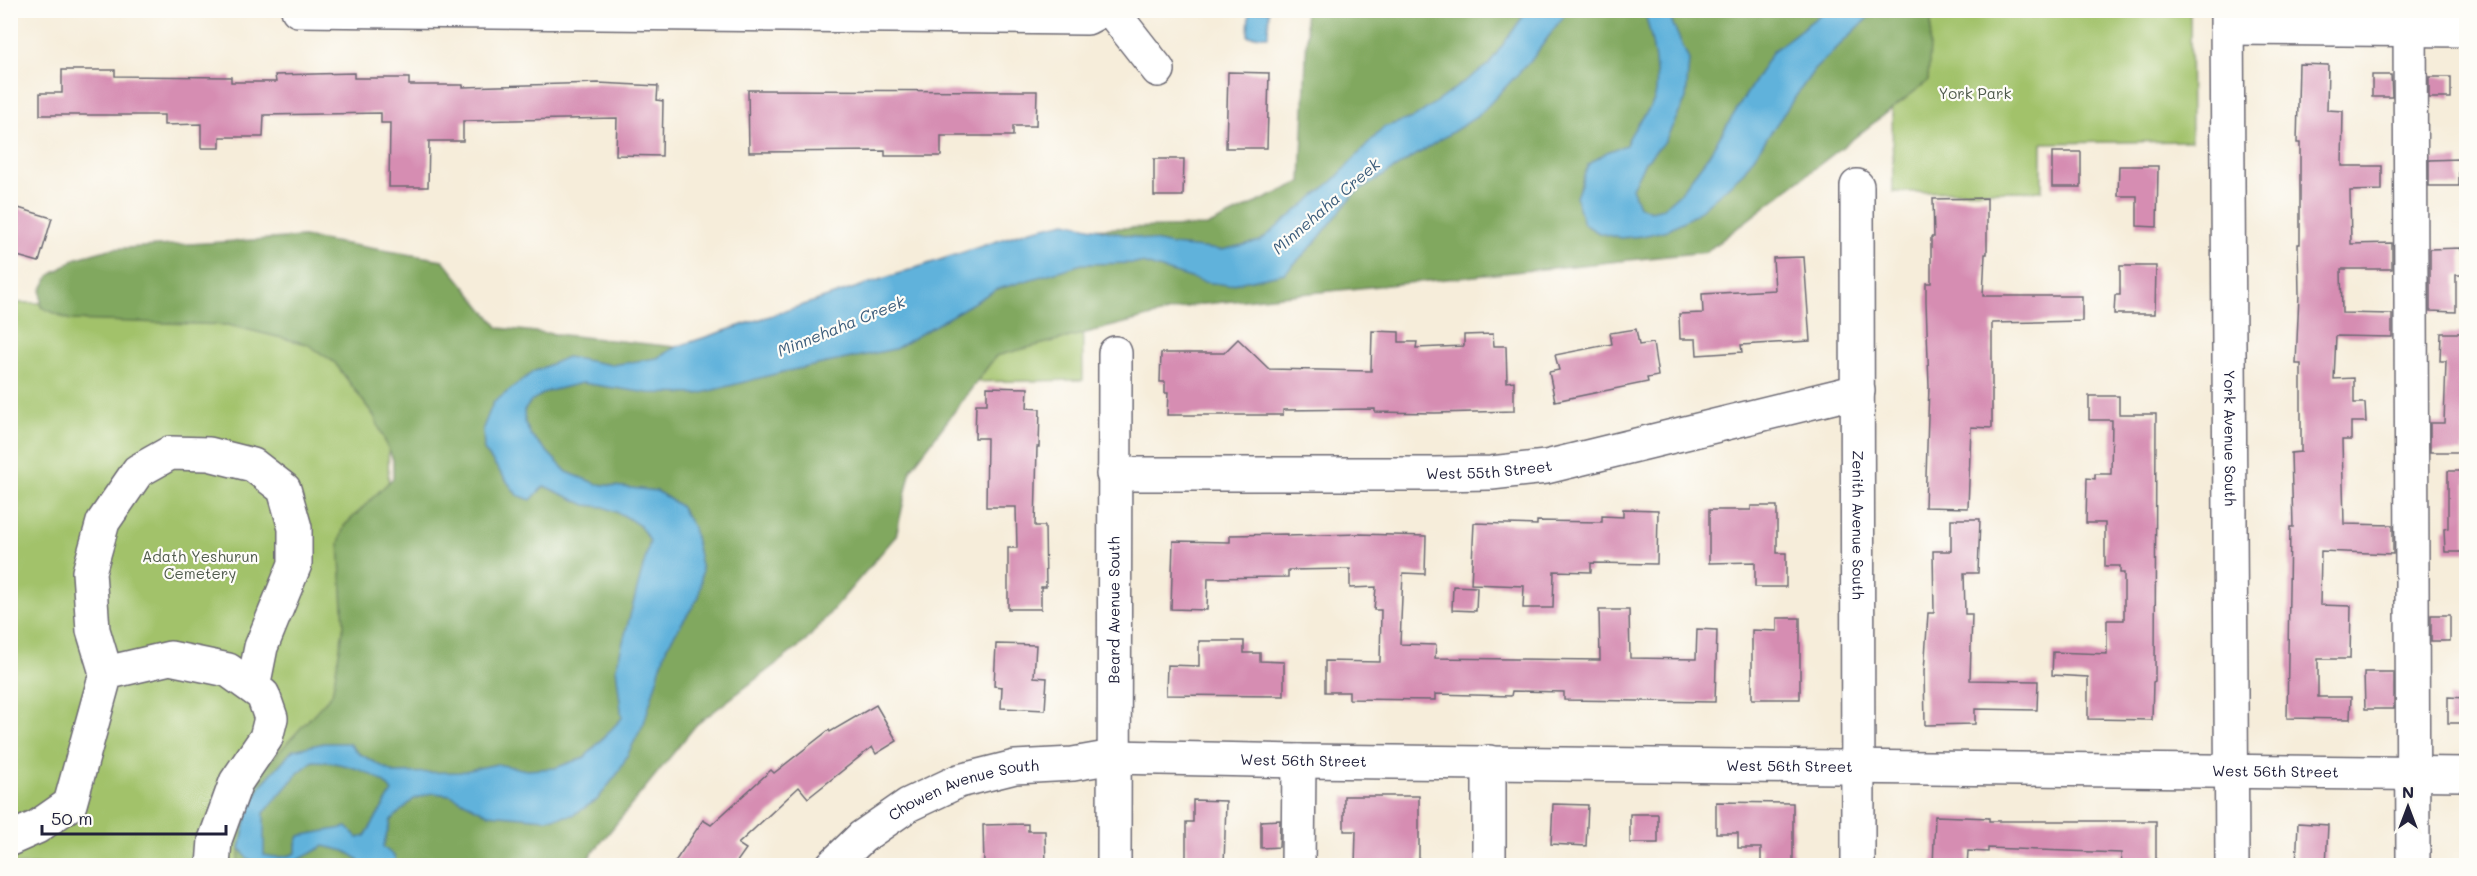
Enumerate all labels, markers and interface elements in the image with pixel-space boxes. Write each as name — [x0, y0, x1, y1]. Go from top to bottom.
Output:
park label: York Park — [1938, 83, 2012, 103]
water label: Minnehaha Creek — [1267, 153, 1384, 258]
water label: Minnehaha Creek — [774, 290, 908, 361]
street label: York Avenue South — [2220, 370, 2241, 506]
street label: Zenith Avenue South — [1848, 450, 1869, 600]
street label: West 55th Street — [1426, 455, 1554, 483]
street label: Beard Avenue South — [1103, 536, 1124, 684]
park label: Adath Yeshurun Cemetery — [142, 546, 258, 583]
street label: West 56th Street — [1240, 749, 1367, 771]
street label: Chowen Avenue South — [884, 755, 1039, 825]
street label: West 56th Street — [1726, 755, 1853, 776]
street label: West 56th Street — [2212, 760, 2339, 782]
north arrow — [2378, 777, 2438, 837]
text: N — [2402, 781, 2414, 802]
scale bar — [42, 798, 226, 836]
text: 50 m — [51, 806, 93, 830]

